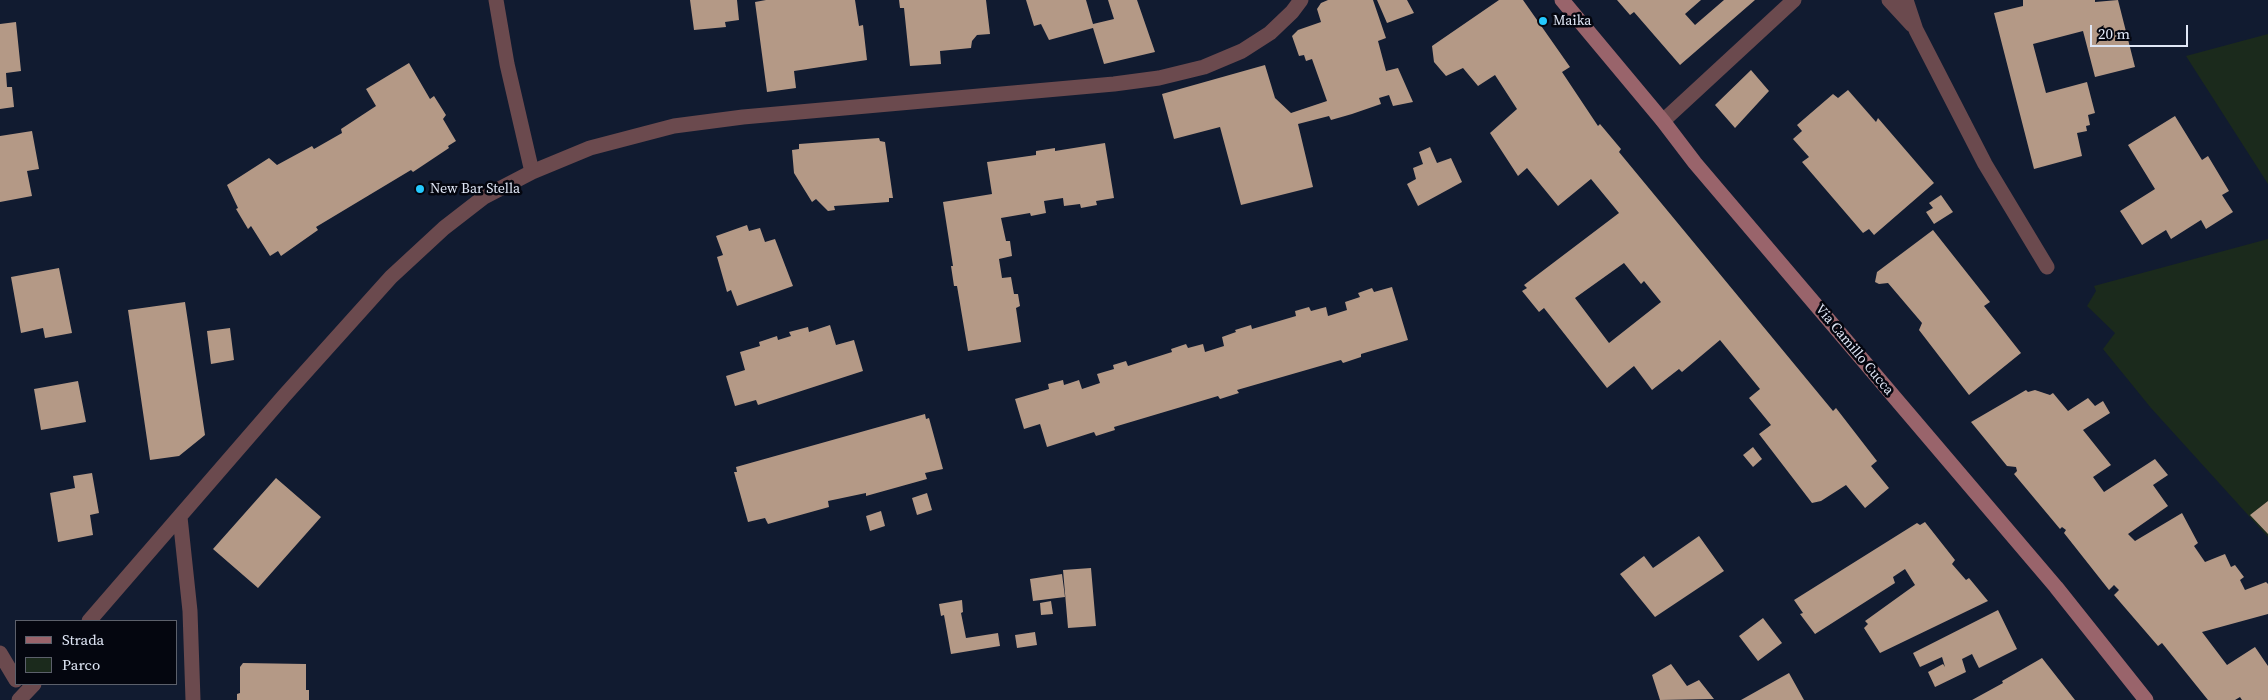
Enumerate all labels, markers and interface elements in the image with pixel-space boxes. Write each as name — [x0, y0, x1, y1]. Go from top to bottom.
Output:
place label: Maika — [1553, 13, 1591, 29]
marker: Maika — [1537, 15, 1549, 27]
scale bar — [2093, 15, 2190, 47]
text: 20 m — [2098, 23, 2130, 44]
place label: New Bar Stella — [430, 181, 520, 197]
marker: New Bar Stella — [414, 183, 426, 195]
street label: Via Camillo Cucca — [1811, 301, 1897, 399]
legend — [15, 620, 178, 685]
text: Strada — [62, 629, 104, 650]
text: Parco — [62, 654, 100, 675]

